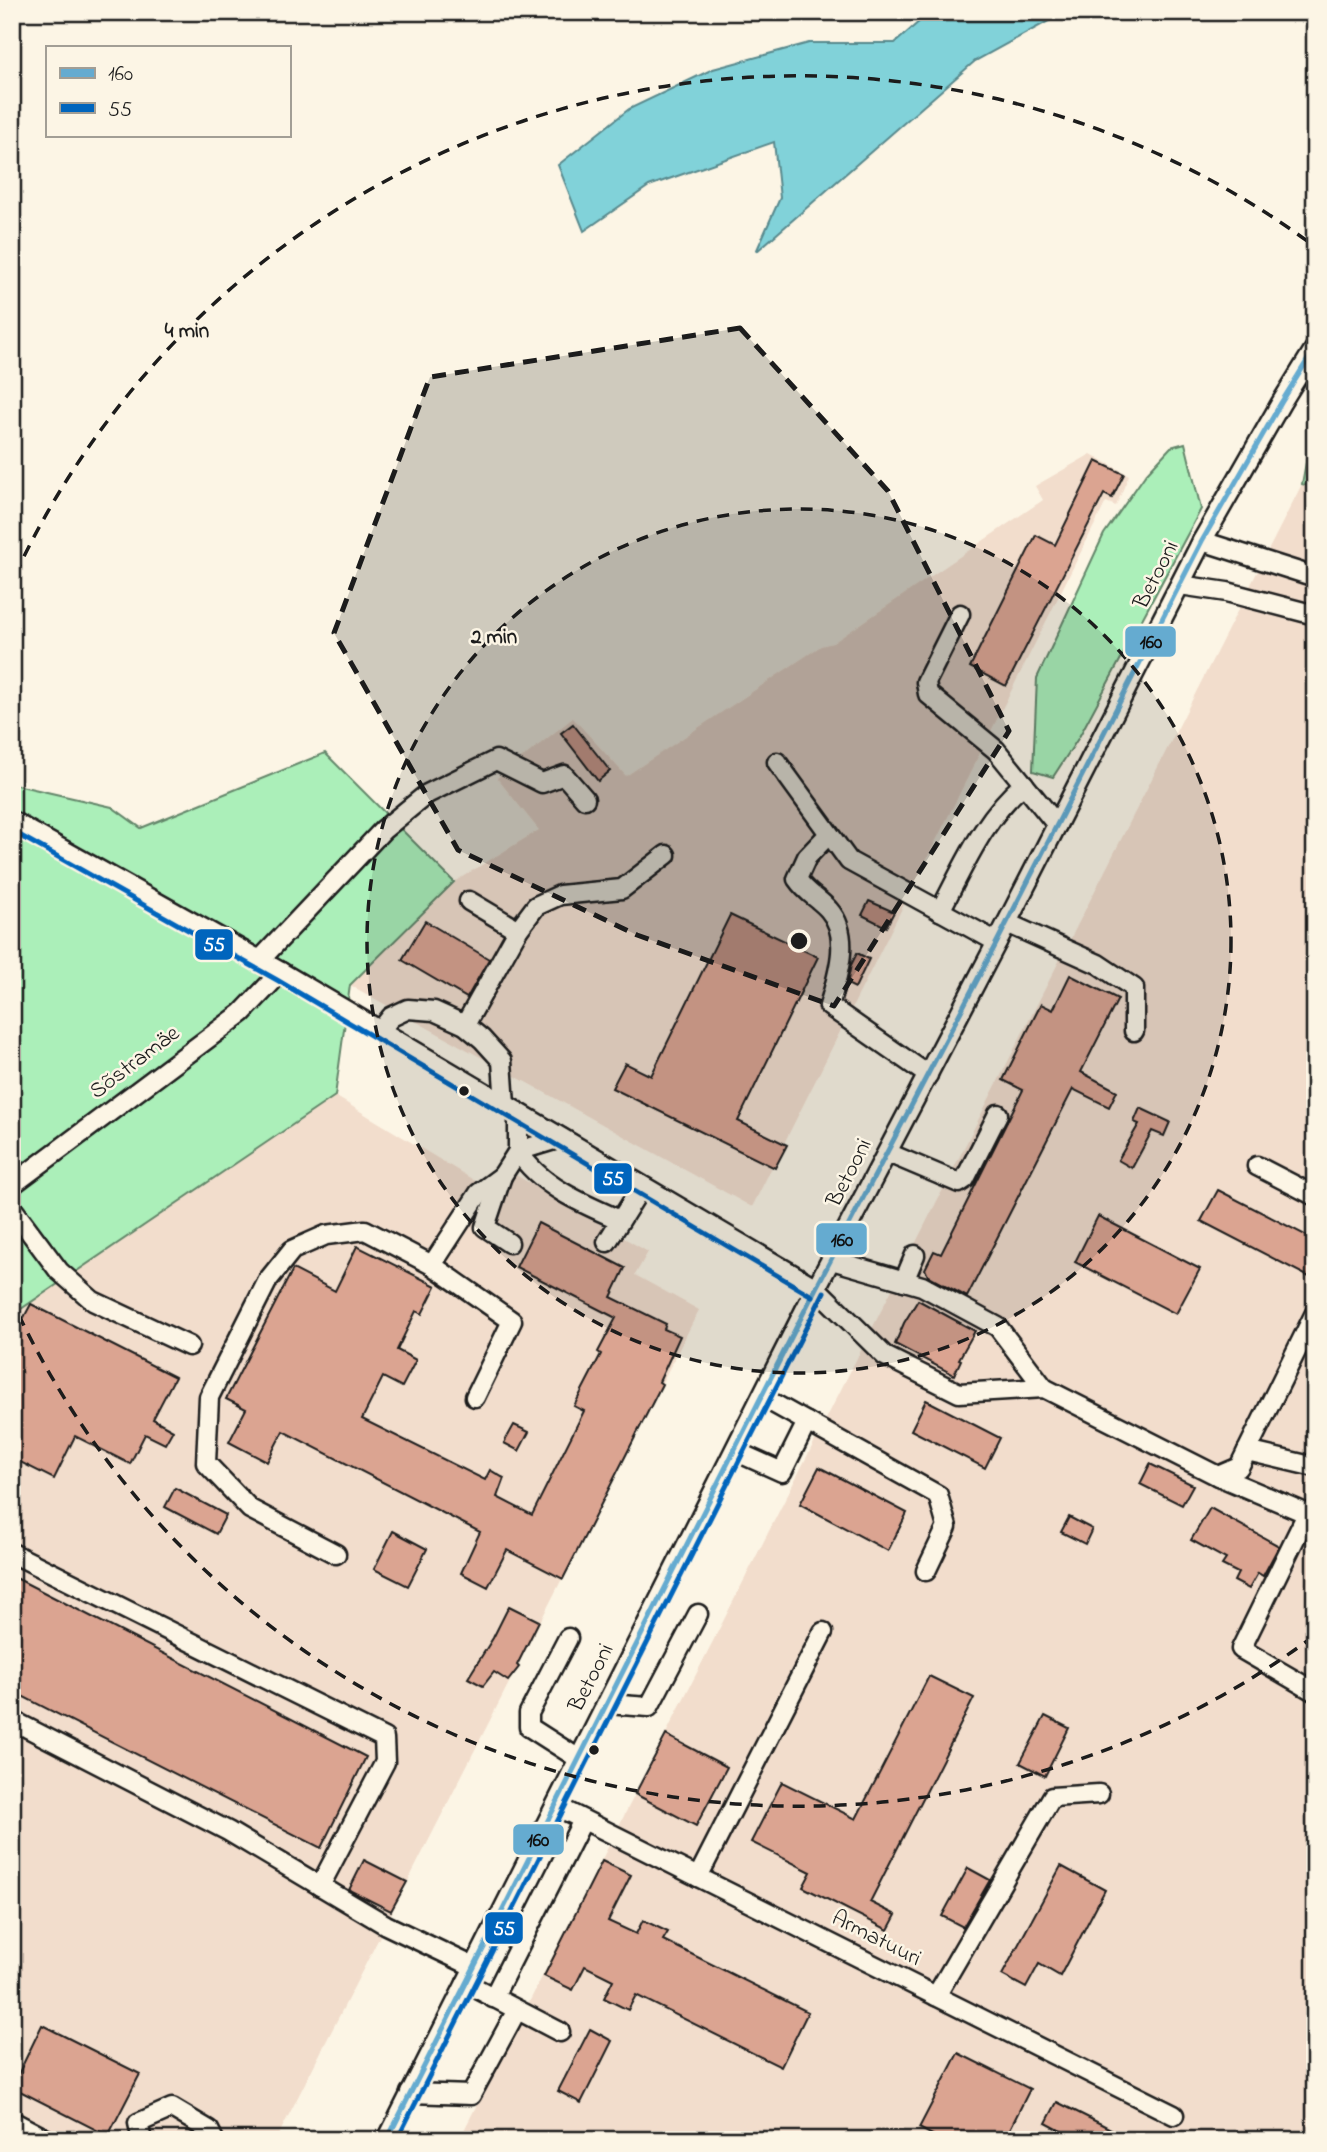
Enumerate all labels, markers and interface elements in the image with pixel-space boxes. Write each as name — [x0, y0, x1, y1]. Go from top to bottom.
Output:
legend — [46, 46, 290, 136]
text: 160 — [108, 60, 133, 90]
text: 55 — [108, 96, 132, 126]
text: 4 min — [165, 317, 209, 347]
street label: Betooni — [1125, 535, 1188, 616]
text: 2 min — [470, 623, 517, 653]
line badge: 160 — [1124, 625, 1177, 658]
text: 160 — [1140, 630, 1163, 657]
line badge: 55 — [194, 928, 234, 961]
centre of rings — [787, 929, 811, 953]
text: 55 — [203, 933, 225, 960]
street label: Sõstramäe — [83, 1018, 188, 1108]
unlabelled marker — [457, 1084, 471, 1098]
street label: Betooni — [818, 1133, 881, 1214]
line badge: 55 — [593, 1162, 633, 1195]
text: 55 — [602, 1167, 624, 1194]
line badge: 160 — [815, 1222, 868, 1256]
text: 160 — [831, 1228, 854, 1255]
street label: Betooni — [560, 1638, 623, 1719]
unlabelled marker — [587, 1743, 601, 1757]
line badge: 160 — [512, 1823, 565, 1856]
text: 160 — [527, 1828, 550, 1855]
street label: Armatuuri — [825, 1902, 927, 1976]
line badge: 55 — [484, 1911, 524, 1945]
text: 55 — [493, 1917, 515, 1944]

